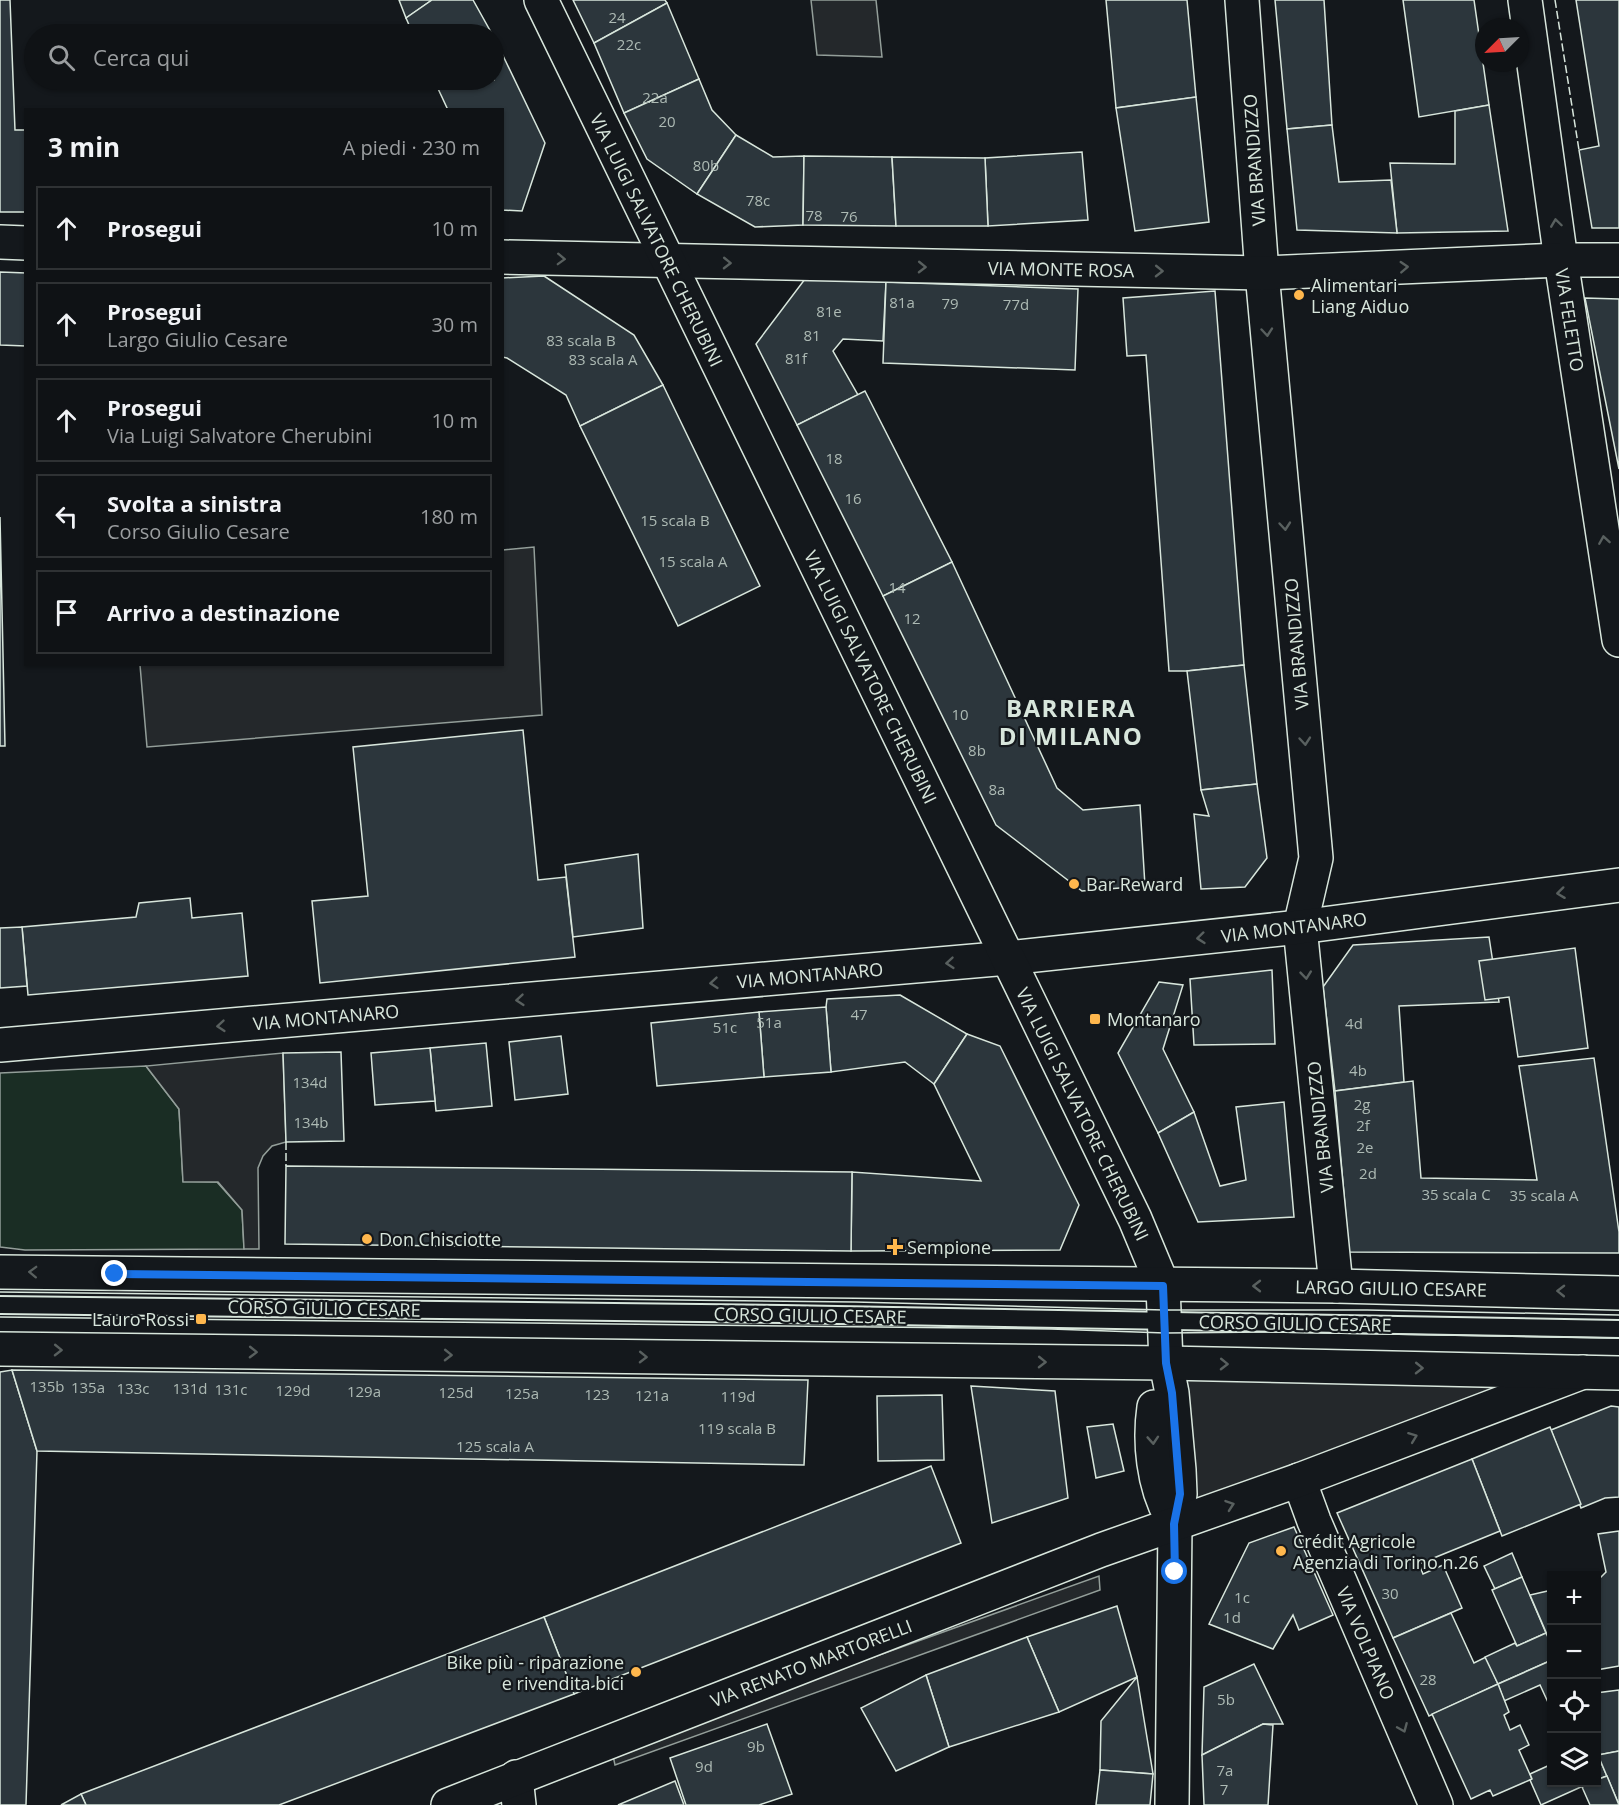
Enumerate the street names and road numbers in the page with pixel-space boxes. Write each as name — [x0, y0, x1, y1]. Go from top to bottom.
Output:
street label: VIA BRANDIZZO — [1237, 93, 1271, 227]
street label: VIA LUIGI SALVATORE CHERUBINI — [585, 109, 729, 371]
street label: VIA MONTE ROSA — [988, 256, 1135, 282]
street label: VIA FELETTO — [1550, 267, 1590, 373]
street label: VIA LUIGI SALVATORE CHERUBINI — [799, 546, 943, 808]
street label: VIA BRANDIZZO — [1278, 577, 1314, 711]
street label: VIA MONTANARO — [1220, 906, 1368, 948]
street label: VIA MONTANARO — [736, 957, 884, 993]
street label: VIA LUIGI SALVATORE CHERUBINI — [1011, 983, 1155, 1245]
street label: VIA MONTANARO — [252, 999, 400, 1035]
street label: VIA BRANDIZZO — [1301, 1060, 1339, 1194]
street label: LARGO GIULIO CESARE — [1295, 1274, 1487, 1302]
street label: CORSO GIULIO CESARE — [227, 1294, 421, 1322]
street label: CORSO GIULIO CESARE — [713, 1301, 907, 1329]
street label: CORSO GIULIO CESARE — [1198, 1309, 1392, 1337]
street label: VIA VOLPIANO — [1331, 1583, 1401, 1703]
street label: VIA RENATO MARTORELLI — [707, 1613, 915, 1713]

